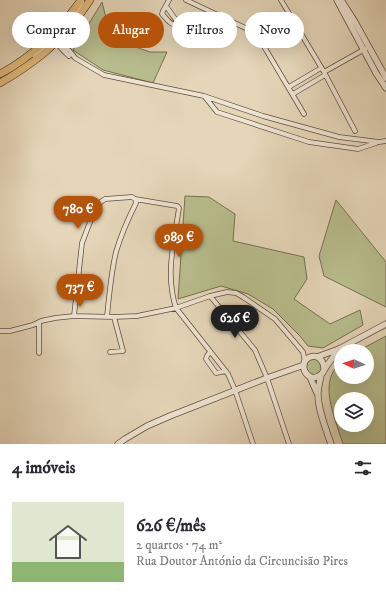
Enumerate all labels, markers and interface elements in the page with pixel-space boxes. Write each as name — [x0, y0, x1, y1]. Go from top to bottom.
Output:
chip: Comprar — [12, 12, 90, 48]
chip: Alugar — [98, 12, 164, 48]
chip: Filtros — [172, 12, 237, 48]
chip: Novo — [245, 12, 304, 48]
pin: 780 € — [50, 196, 106, 230]
text: 780 € — [63, 201, 93, 217]
pin: 989 € — [151, 224, 207, 258]
text: 989 € — [164, 229, 194, 245]
pin: 737 € — [52, 274, 108, 308]
text: 737 € — [66, 279, 94, 295]
pin: 626 € — [207, 305, 263, 339]
text: 626 € — [220, 310, 250, 326]
north arrow — [334, 344, 374, 384]
map controls — [334, 344, 374, 432]
button: layers — [334, 392, 374, 432]
text: 4 imóveis — [12, 457, 75, 479]
icon: filters — [352, 457, 374, 479]
text: 626 €/mês — [136, 515, 206, 537]
icon: home — [44, 518, 92, 566]
text: 2 quartos · 74 m² — [136, 537, 222, 553]
text: Rua Doutor António da Circuncisão Pires — [136, 553, 348, 569]

